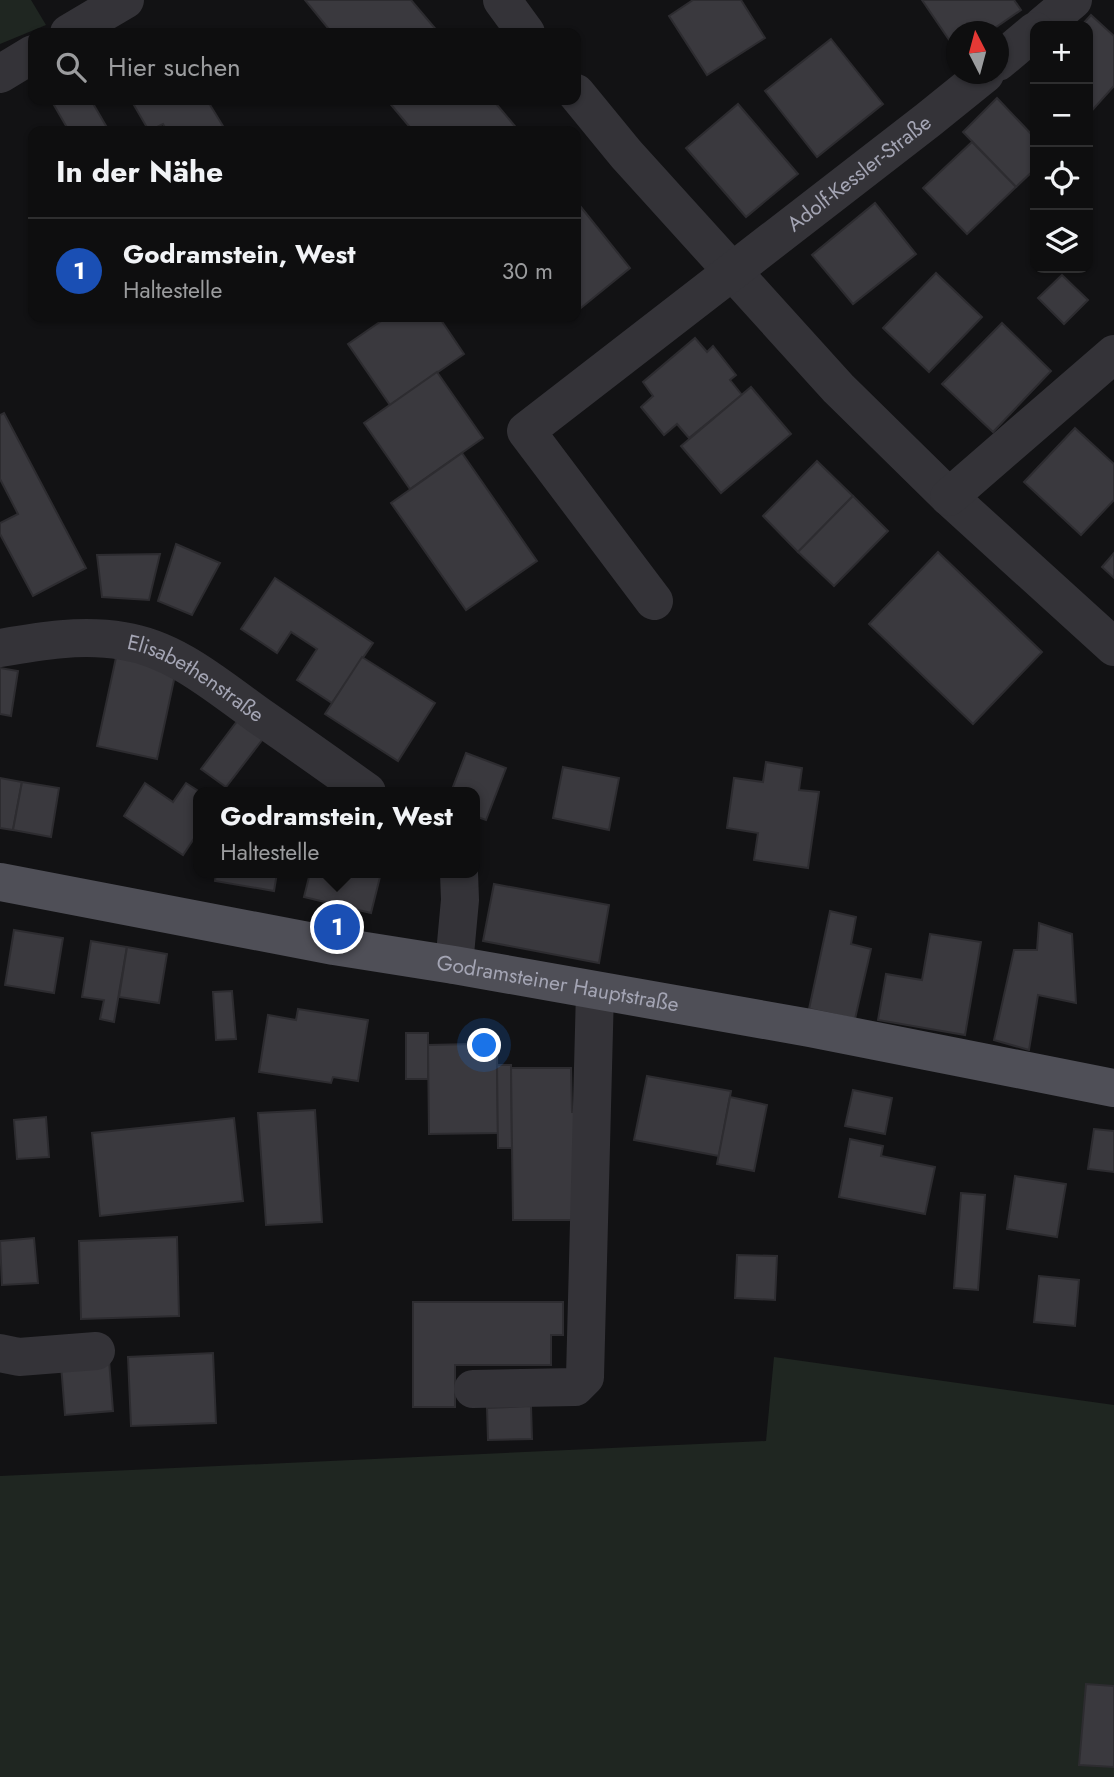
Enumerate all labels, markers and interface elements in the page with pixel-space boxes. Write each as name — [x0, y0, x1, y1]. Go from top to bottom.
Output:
north arrow — [946, 21, 1009, 84]
map controls — [1030, 21, 1093, 273]
button: + — [1030, 21, 1093, 84]
search box — [28, 28, 581, 105]
icon: search — [52, 48, 90, 86]
text: Hier suchen — [108, 48, 241, 86]
button: − — [1030, 84, 1093, 147]
street label: Adolf-Kessler-Straße — [781, 108, 938, 239]
button: locate — [1030, 147, 1093, 210]
text: In der Nähe — [56, 150, 223, 193]
button: layers — [1030, 210, 1093, 273]
text: Godramstein, West — [123, 235, 356, 273]
text: 1 — [73, 254, 85, 288]
text: 30 m — [502, 254, 553, 288]
text: Haltestelle — [123, 273, 222, 307]
street label: Elisabethenstraße — [124, 627, 270, 730]
popup — [193, 787, 480, 878]
text: Godramstein, West — [220, 797, 453, 835]
text: Haltestelle — [220, 835, 319, 869]
pin: 1 — [314, 901, 360, 953]
street label: Godramsteiner Hauptstraße — [435, 947, 681, 1020]
your location — [467, 1028, 501, 1062]

